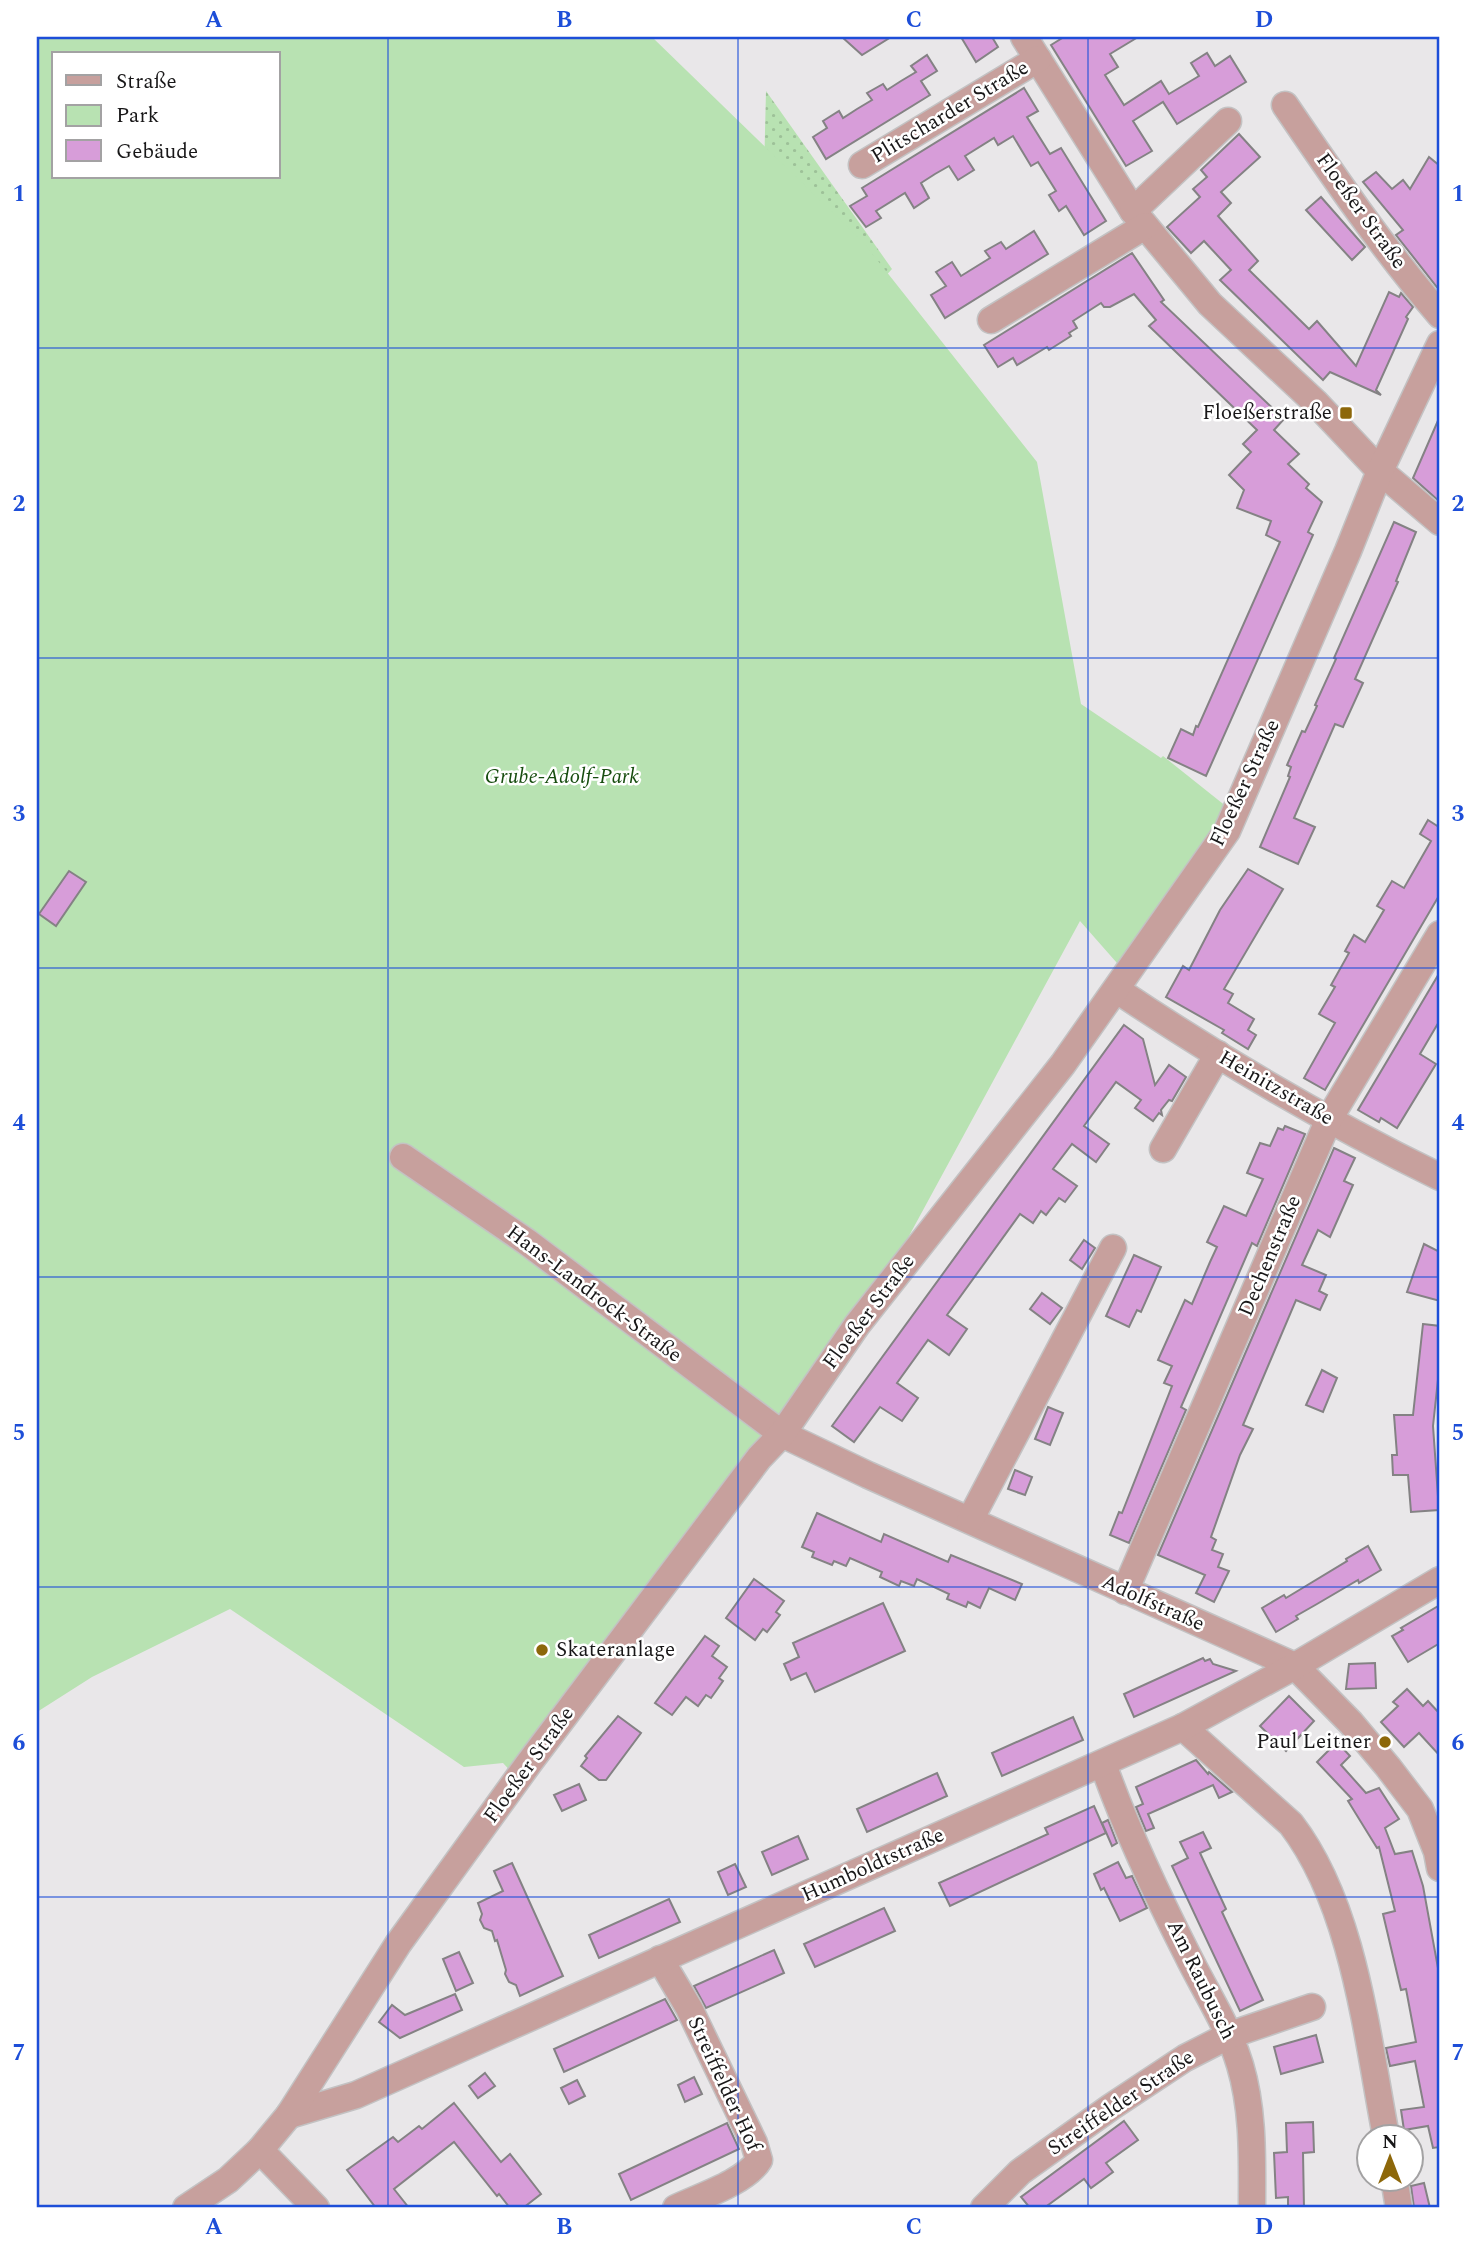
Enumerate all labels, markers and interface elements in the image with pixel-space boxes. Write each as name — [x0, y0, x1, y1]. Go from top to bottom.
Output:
text: A — [205, 3, 223, 38]
text: B — [556, 3, 572, 38]
text: C — [906, 3, 922, 38]
text: D — [1255, 3, 1273, 38]
legend — [52, 52, 280, 178]
street label: Plitscharder Straße — [865, 52, 1035, 172]
text: Straße — [116, 66, 177, 98]
text: Park — [116, 100, 160, 132]
text: Gebäude — [116, 136, 198, 168]
street label: Floeßer Straße — [1308, 146, 1414, 276]
text: 1 — [13, 177, 25, 212]
text: 1 — [1452, 177, 1464, 212]
place label: Floeßerstraße — [1202, 397, 1332, 429]
marker: Floeßerstraße — [1338, 405, 1354, 421]
text: 2 — [13, 487, 26, 522]
text: 2 — [1452, 487, 1465, 522]
street label: Floeßer Straße — [1201, 714, 1289, 852]
park label: Grube-Adolf-Park — [485, 761, 639, 793]
text: 3 — [13, 797, 26, 832]
text: 3 — [1452, 797, 1465, 832]
street label: Heinitzstraße — [1213, 1042, 1339, 1134]
text: 4 — [13, 1106, 26, 1141]
text: 4 — [1452, 1106, 1465, 1141]
street label: Dechenstraße — [1230, 1190, 1310, 1322]
street label: Hans-Landrock-Straße — [499, 1217, 689, 1371]
street label: Floeßer Straße — [815, 1247, 923, 1377]
text: 5 — [13, 1416, 25, 1451]
text: 5 — [1452, 1416, 1464, 1451]
street label: Adolfstraße — [1096, 1566, 1210, 1640]
place label: Skateranlage — [556, 1634, 675, 1666]
marker: Skateranlage — [534, 1642, 550, 1658]
street label: Floeßer Straße — [476, 1700, 582, 1830]
text: 6 — [13, 1726, 26, 1761]
place label: Paul Leitner — [1256, 1726, 1371, 1758]
text: 6 — [1452, 1726, 1465, 1761]
marker: Paul Leitner — [1377, 1734, 1393, 1750]
street label: Humboldtstraße — [796, 1819, 950, 1911]
street label: Am Raubusch — [1158, 1915, 1244, 2045]
street label: Streiffelder Hof — [679, 2011, 770, 2158]
text: 7 — [13, 2036, 25, 2071]
text: 7 — [1452, 2036, 1464, 2071]
street label: Streiffelder Straße — [1041, 2042, 1201, 2164]
north arrow — [1354, 2122, 1424, 2192]
text: N — [1382, 2128, 1398, 2157]
text: A — [205, 2210, 223, 2245]
text: B — [556, 2210, 572, 2245]
text: C — [906, 2210, 922, 2245]
text: D — [1255, 2210, 1273, 2245]

